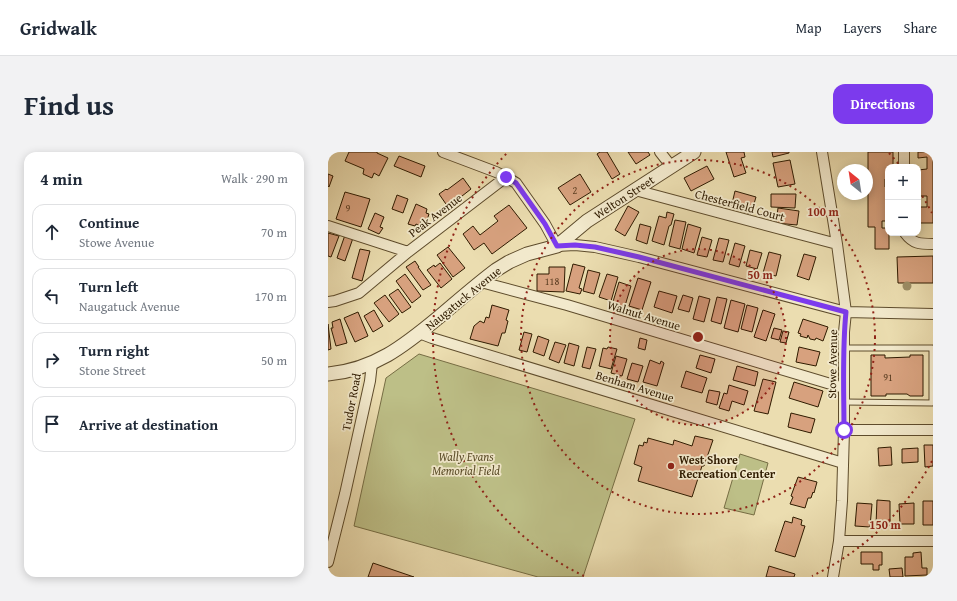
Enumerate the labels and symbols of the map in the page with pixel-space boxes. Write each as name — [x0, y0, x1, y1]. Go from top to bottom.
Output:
north arrow — [837, 164, 873, 200]
route end — [497, 168, 515, 186]
street label: Welton Street — [591, 171, 658, 223]
house number: 2 — [573, 183, 578, 198]
street label: Chesterfield Court — [693, 185, 787, 225]
street label: Peak Avenue — [405, 189, 466, 241]
house number: 9 — [346, 201, 351, 216]
text: 100 m — [807, 203, 840, 220]
street label: Naugatuck Avenue — [421, 262, 505, 334]
text: 50 m — [747, 266, 773, 283]
house number: 118 — [545, 274, 559, 289]
street label: Walnut Avenue — [605, 296, 683, 334]
street label: Stowe Avenue — [823, 329, 841, 399]
centre of rings — [691, 330, 705, 344]
street label: Benham Avenue — [594, 366, 677, 406]
house number: 91 — [883, 370, 893, 385]
street label: Tudor Road — [337, 371, 365, 432]
route start — [835, 421, 853, 439]
park label: Wally Evans Memorial Field — [432, 448, 500, 479]
place label: West Shore Recreation Center — [679, 451, 776, 482]
marker: West Shore Recreation Center — [666, 461, 676, 471]
text: 150 m — [869, 516, 902, 533]

